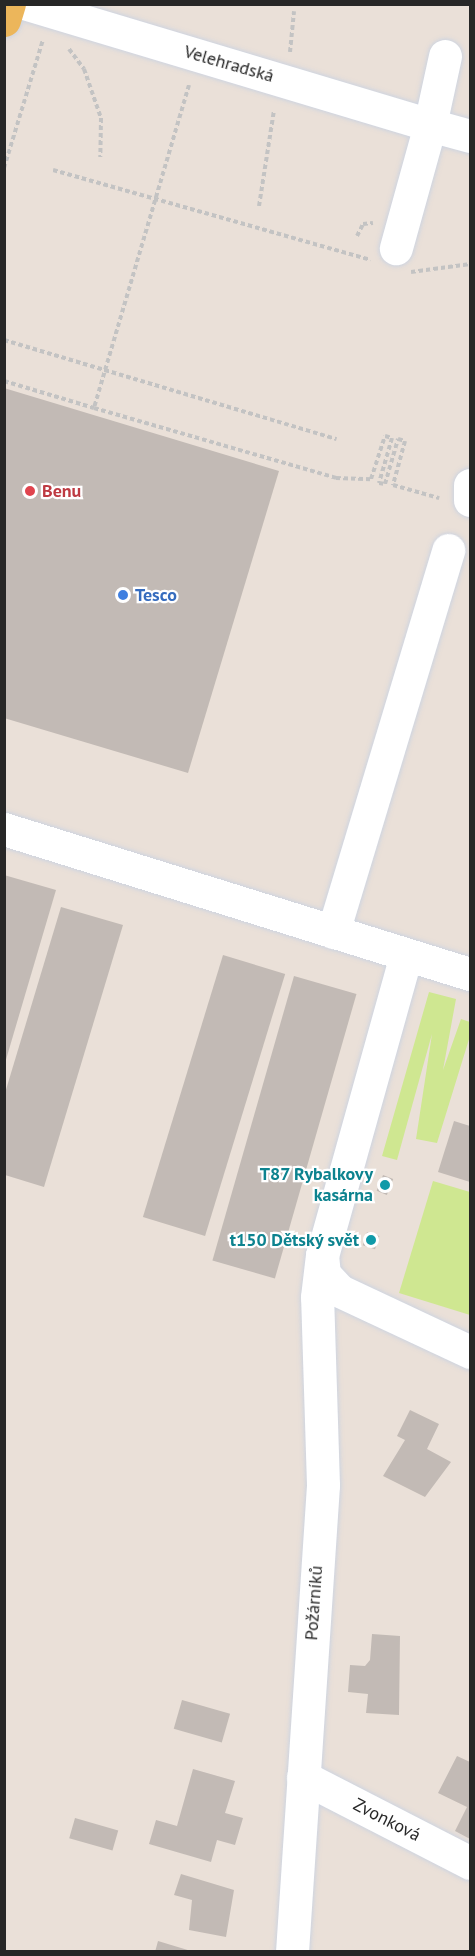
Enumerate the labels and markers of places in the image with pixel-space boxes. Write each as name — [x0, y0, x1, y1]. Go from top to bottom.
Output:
place label: Benu — [42, 480, 81, 502]
marker: Benu — [23, 484, 37, 498]
place label: Tesco — [135, 584, 177, 606]
marker: Tesco — [116, 588, 130, 602]
place label: T87 Rybalkovy kasárna — [259, 1164, 373, 1206]
marker: T87 Rybalkovy kasárna — [378, 1178, 392, 1192]
place label: t150 Dětský svět — [229, 1229, 359, 1251]
marker: t150 Dětský svět — [364, 1233, 378, 1247]

